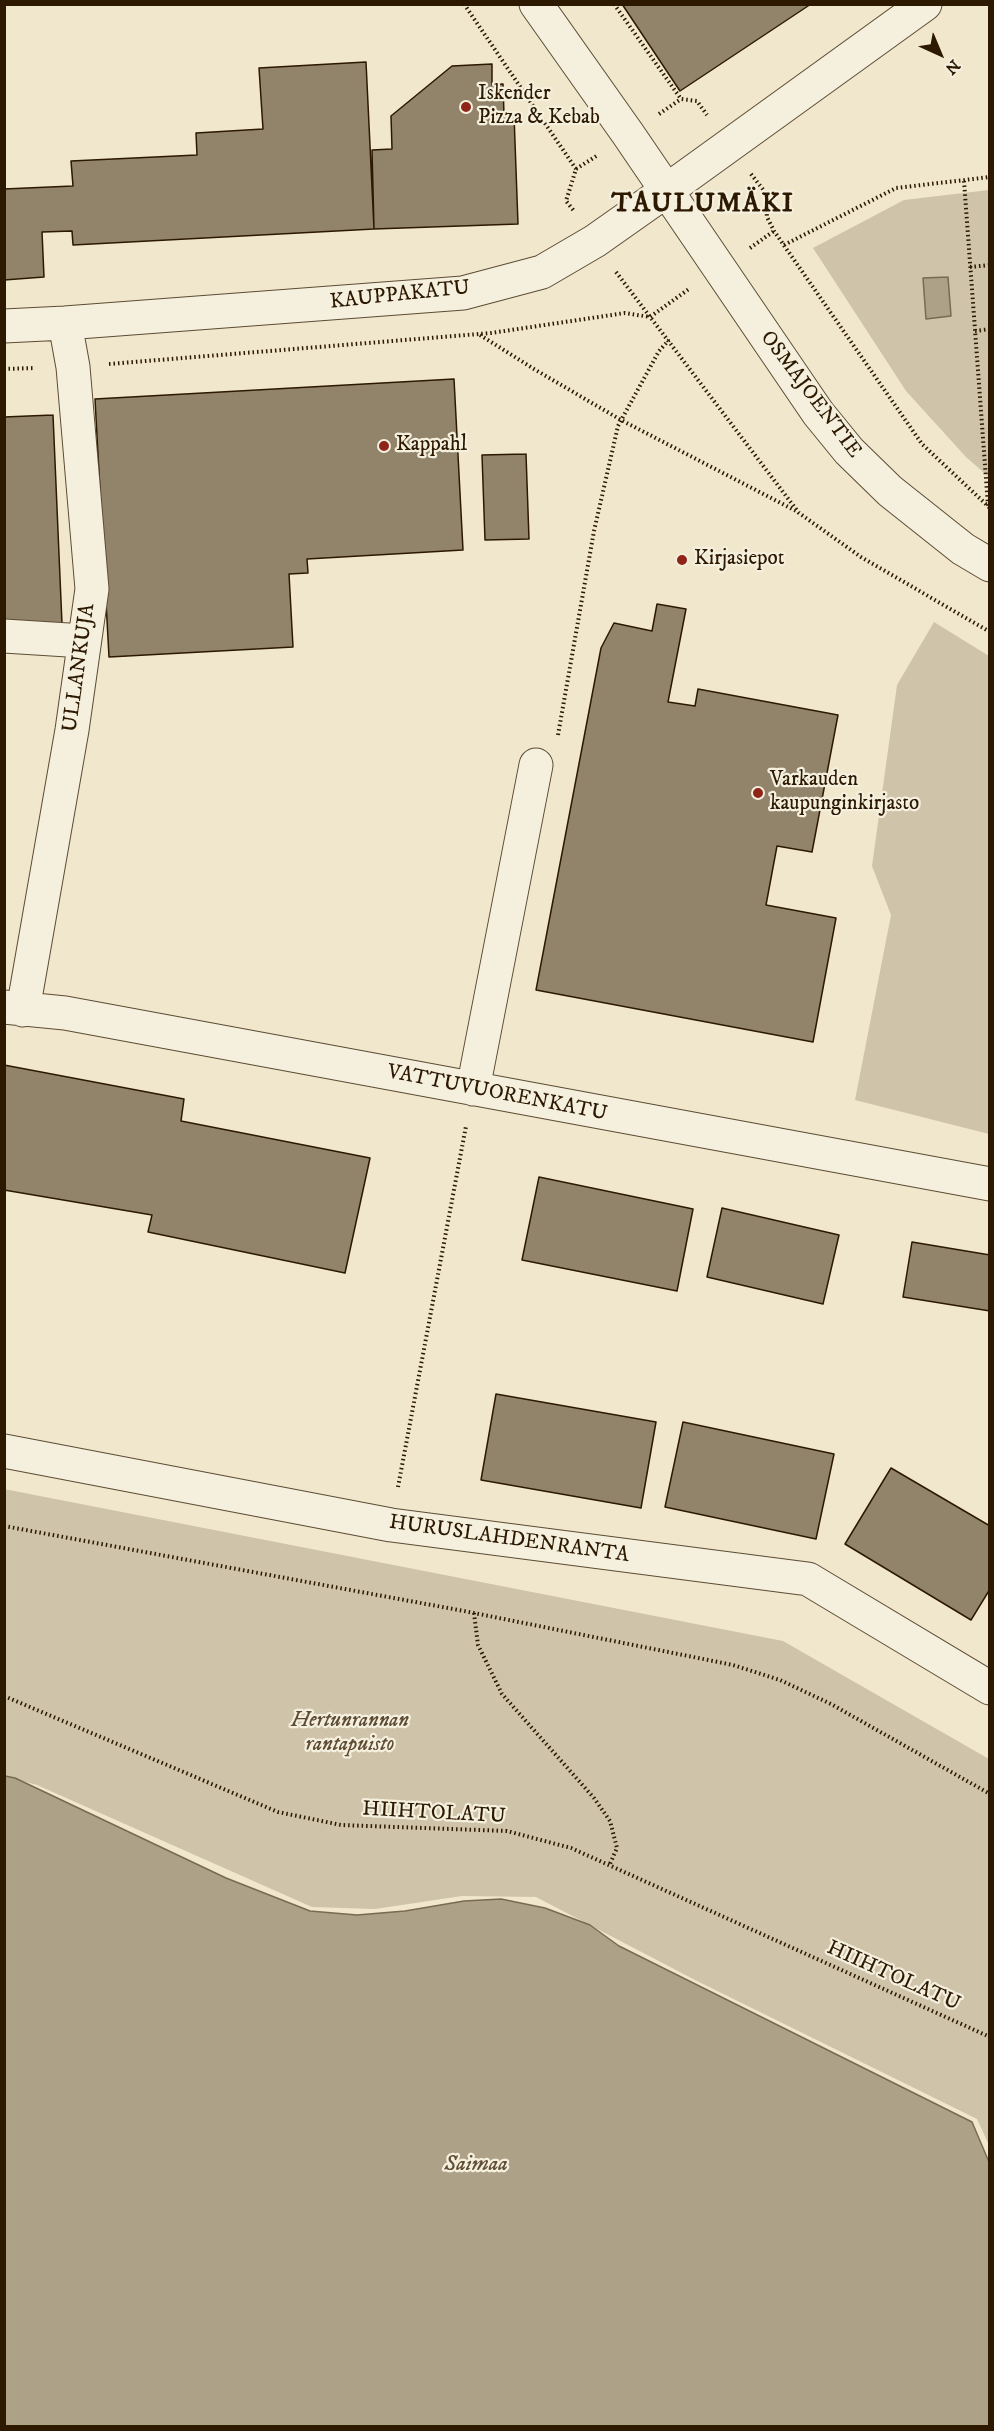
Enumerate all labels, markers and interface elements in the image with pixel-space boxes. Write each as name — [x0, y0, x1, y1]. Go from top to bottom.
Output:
north arrow — [910, 24, 970, 84]
text: N — [941, 55, 964, 79]
place label: Iskender Pizza & Kebab — [478, 82, 600, 132]
marker: Iskender Pizza & Kebab — [459, 100, 473, 114]
district label: TAULUMÄKI — [612, 189, 794, 221]
street label: KAUPPAKATU — [329, 276, 471, 316]
street label: OSMAJOENTIE — [754, 327, 866, 463]
place label: Kappahl — [396, 433, 467, 459]
marker: Kappahl — [377, 439, 391, 453]
place label: Kirjasiepot — [694, 547, 785, 573]
marker: Kirjasiepot — [675, 553, 689, 567]
street label: ULLANKUJA — [59, 602, 101, 734]
place label: Varkauden kaupunginkirjasto — [770, 768, 919, 818]
marker: Varkauden kaupunginkirjasto — [751, 786, 765, 800]
street label: VATTUVUORENKATU — [385, 1060, 609, 1128]
street label: HURUSLAHDENRANTA — [387, 1511, 631, 1569]
park label: Hertunrannan rantapuisto — [291, 1709, 409, 1759]
street label: HIIHTOLATU — [362, 1798, 506, 1830]
street label: HIIHTOLATU — [822, 1936, 964, 2018]
water label: Saimaa — [444, 2152, 508, 2178]

